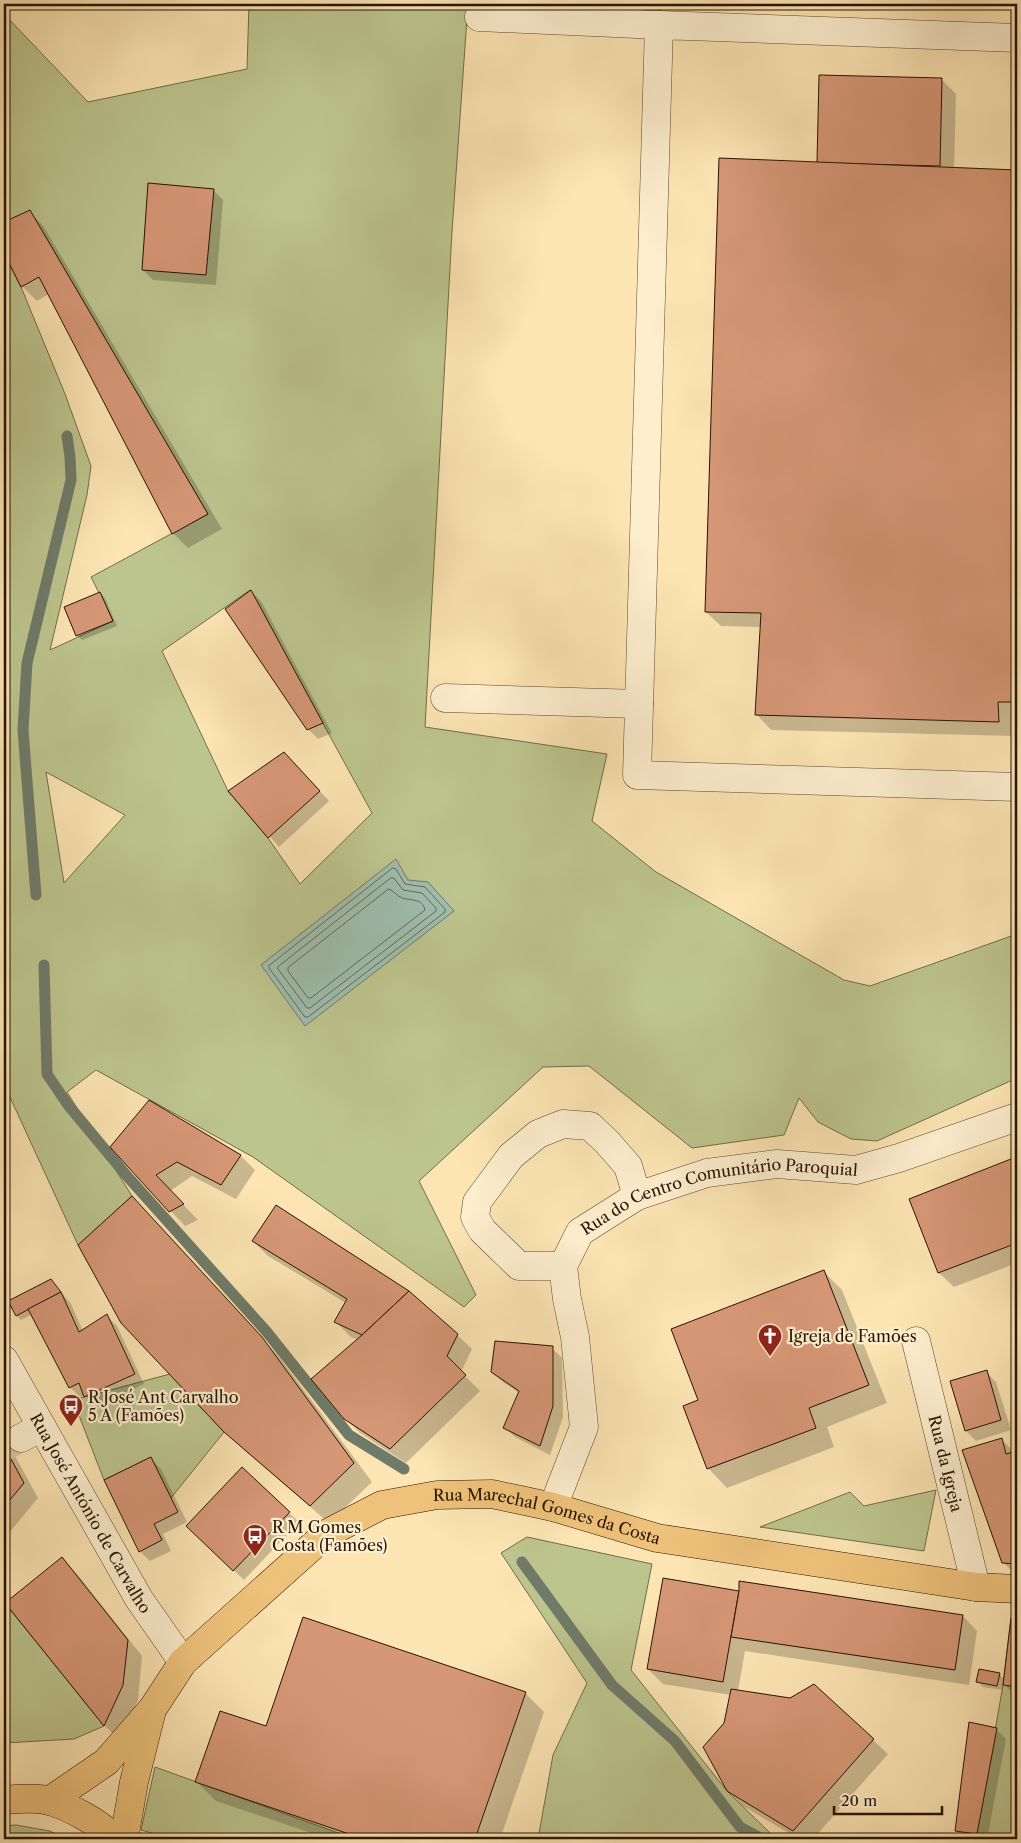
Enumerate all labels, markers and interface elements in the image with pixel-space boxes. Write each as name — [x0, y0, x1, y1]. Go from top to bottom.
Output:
street label: Rua do Centro Comunitário Paroquial — [577, 1154, 859, 1239]
church icon: Igreja de Famões — [757, 1323, 783, 1357]
place label: Igreja de Famões — [788, 1326, 917, 1346]
place label: R José Ant Carvalho 5 A (Famões) — [88, 1387, 239, 1425]
bus stop icon: R José Ant Carvalho 5 A (Famões) — [58, 1393, 84, 1427]
street label: Rua José António de Carvalho — [26, 1409, 156, 1617]
street label: Rua da Igreja — [924, 1413, 967, 1514]
street label: Rua Marechal Gomes da Costa — [433, 1484, 663, 1549]
place label: R M Gomes Costa (Famões) — [272, 1517, 388, 1555]
bus stop icon: R M Gomes Costa (Famões) — [242, 1523, 268, 1557]
scale bar — [834, 1783, 941, 1815]
text: 20 m — [841, 1791, 877, 1810]

